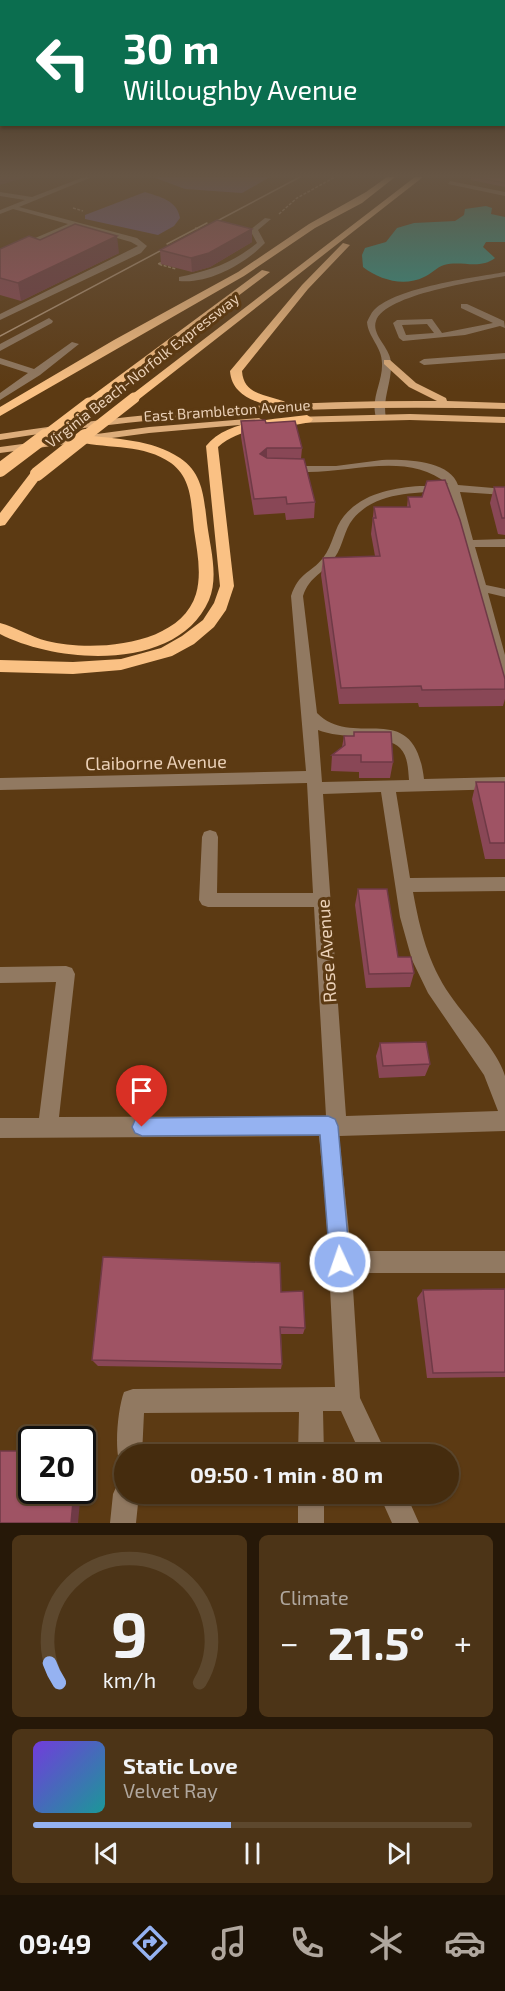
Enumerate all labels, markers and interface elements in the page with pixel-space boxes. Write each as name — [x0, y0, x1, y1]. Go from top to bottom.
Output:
text: 30 m — [123, 22, 219, 72]
icon: left — [24, 24, 102, 102]
text: Willoughby Avenue — [123, 73, 358, 105]
street label: Virginia Beach-Norfolk Expressway — [42, 289, 242, 451]
street label: East Brambleton Avenue — [143, 395, 311, 425]
street label: Claiborne Avenue — [85, 750, 227, 774]
street label: Rose Avenue — [311, 898, 341, 1004]
pin — [116, 1065, 167, 1127]
icon: arrive — [125, 1074, 158, 1107]
position arrow — [308, 1230, 372, 1294]
speed limit sign: 20 — [18, 1426, 96, 1504]
text: 09:50 · 1 min · 80 m — [190, 1461, 383, 1487]
text: Climate — [280, 1585, 349, 1609]
text: 9 — [111, 1595, 148, 1670]
text: 21.5° — [328, 1615, 425, 1669]
text: − — [280, 1622, 299, 1662]
text: + — [454, 1622, 472, 1662]
text: km/h — [103, 1667, 156, 1692]
text: Static Love — [123, 1752, 238, 1778]
text: Velvet Ray — [123, 1778, 218, 1802]
icon: previous — [90, 1837, 123, 1870]
icon: pause — [236, 1837, 269, 1870]
icon: next — [382, 1837, 415, 1870]
icon: directions — [129, 1922, 171, 1964]
icon: music — [208, 1922, 250, 1964]
icon: phone — [286, 1922, 328, 1964]
icon: climate — [365, 1922, 407, 1964]
icon: car — [444, 1922, 486, 1964]
text: 09:49 — [18, 1927, 92, 1959]

